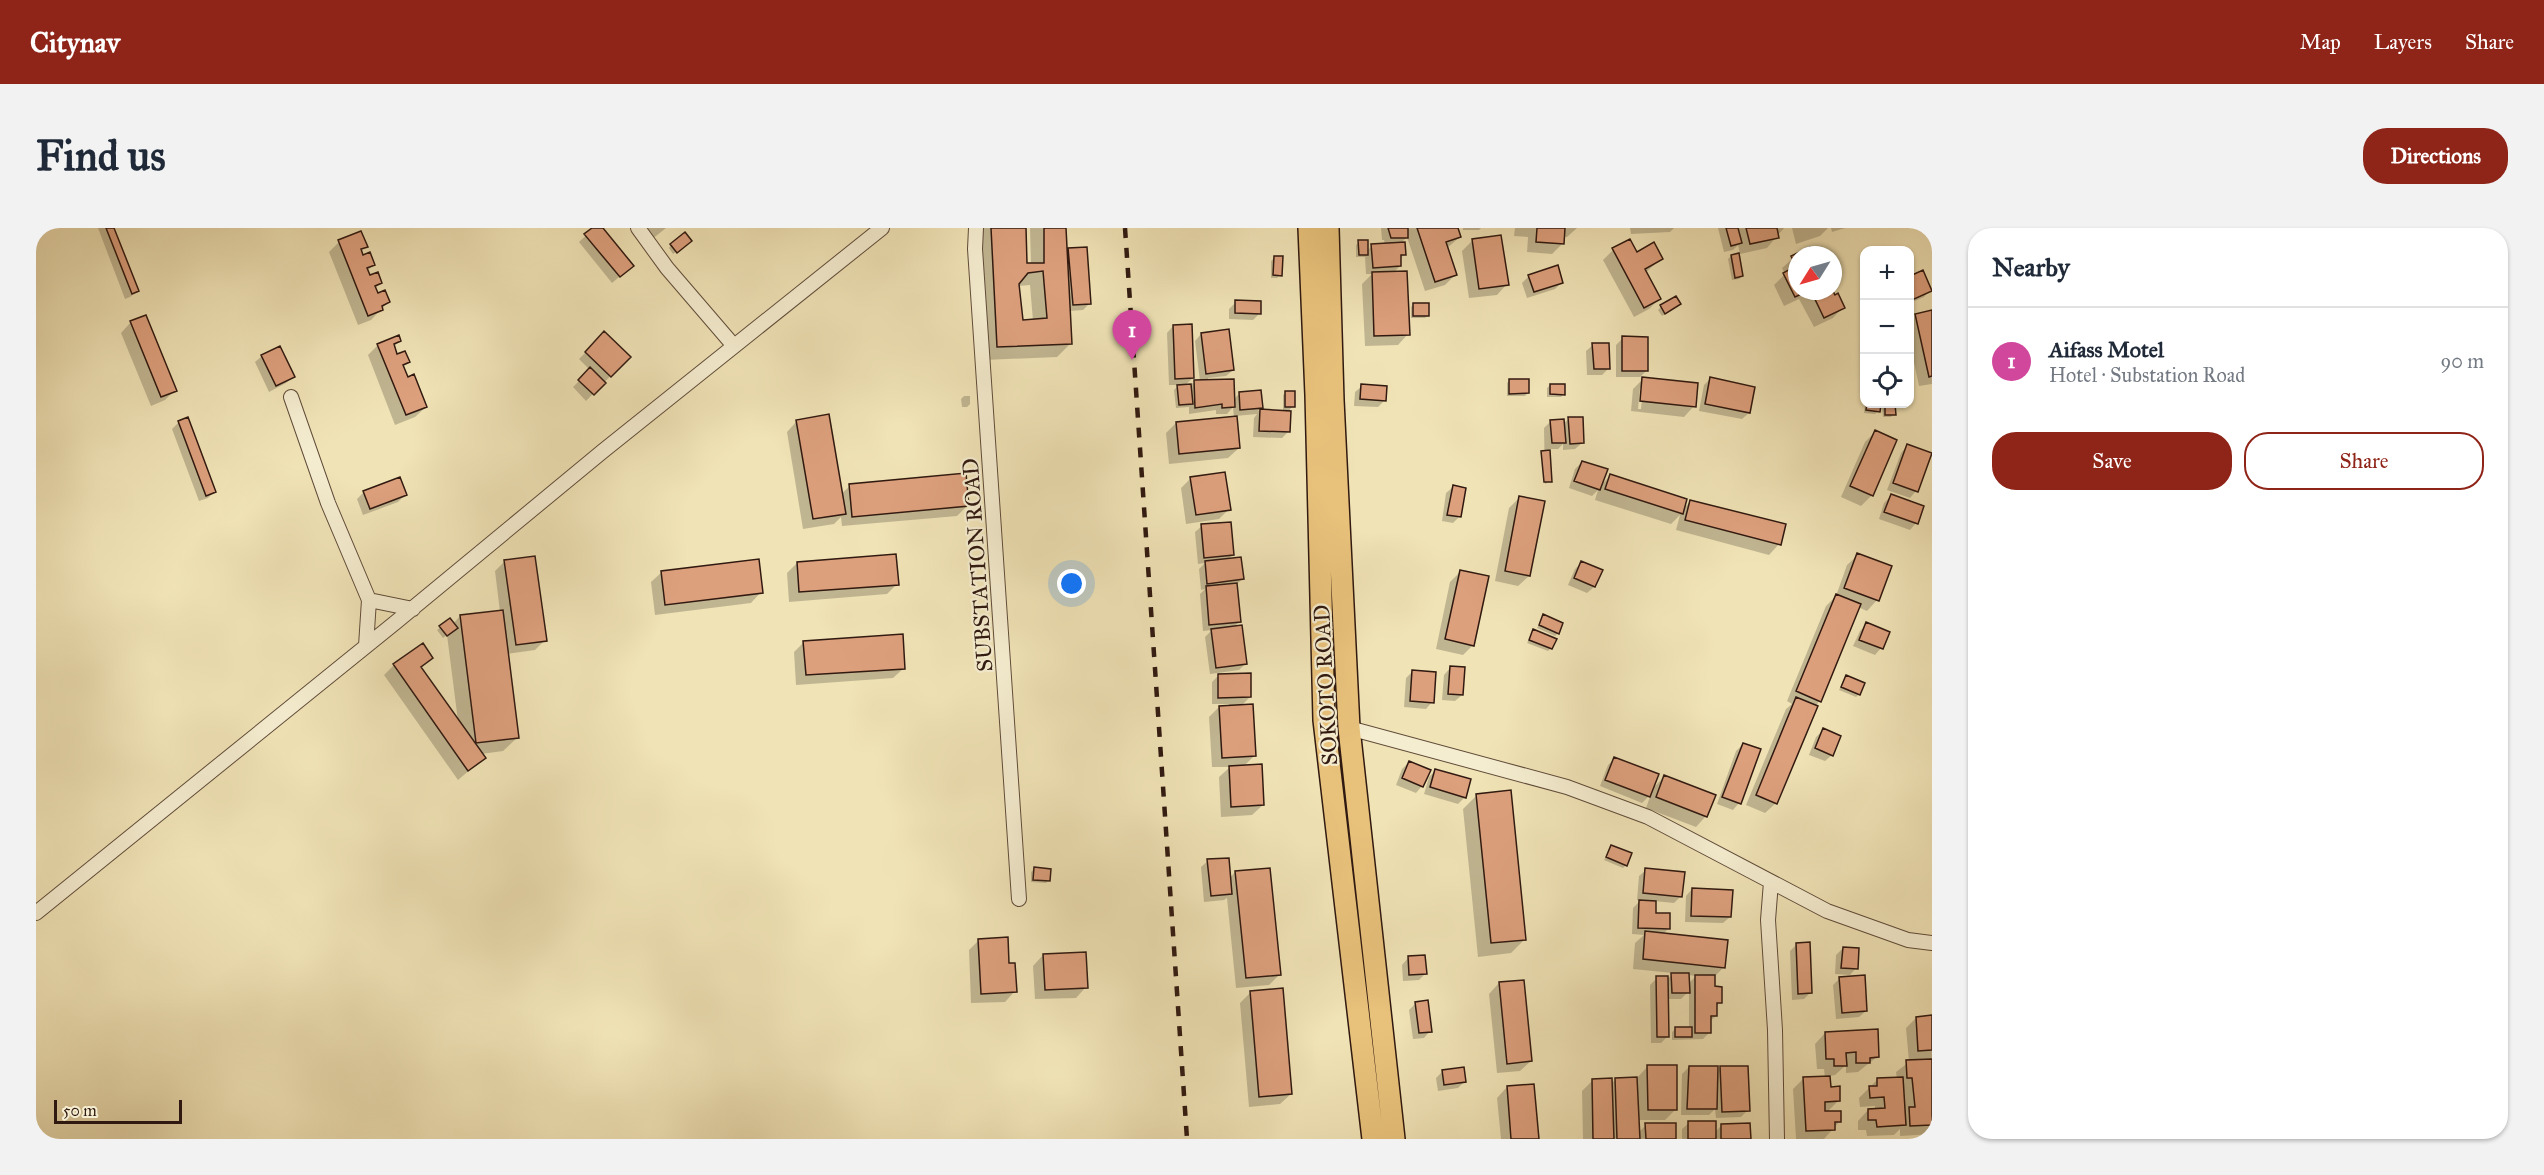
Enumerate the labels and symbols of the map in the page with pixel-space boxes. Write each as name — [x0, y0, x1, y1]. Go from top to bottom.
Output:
north arrow — [1788, 246, 1842, 300]
pin: 1 — [1112, 310, 1152, 360]
street label: SUBSTATION ROAD — [957, 457, 998, 673]
your location — [1057, 569, 1086, 598]
street label: SOKOTO ROAD — [1308, 604, 1343, 766]
scale bar — [54, 1097, 182, 1124]

